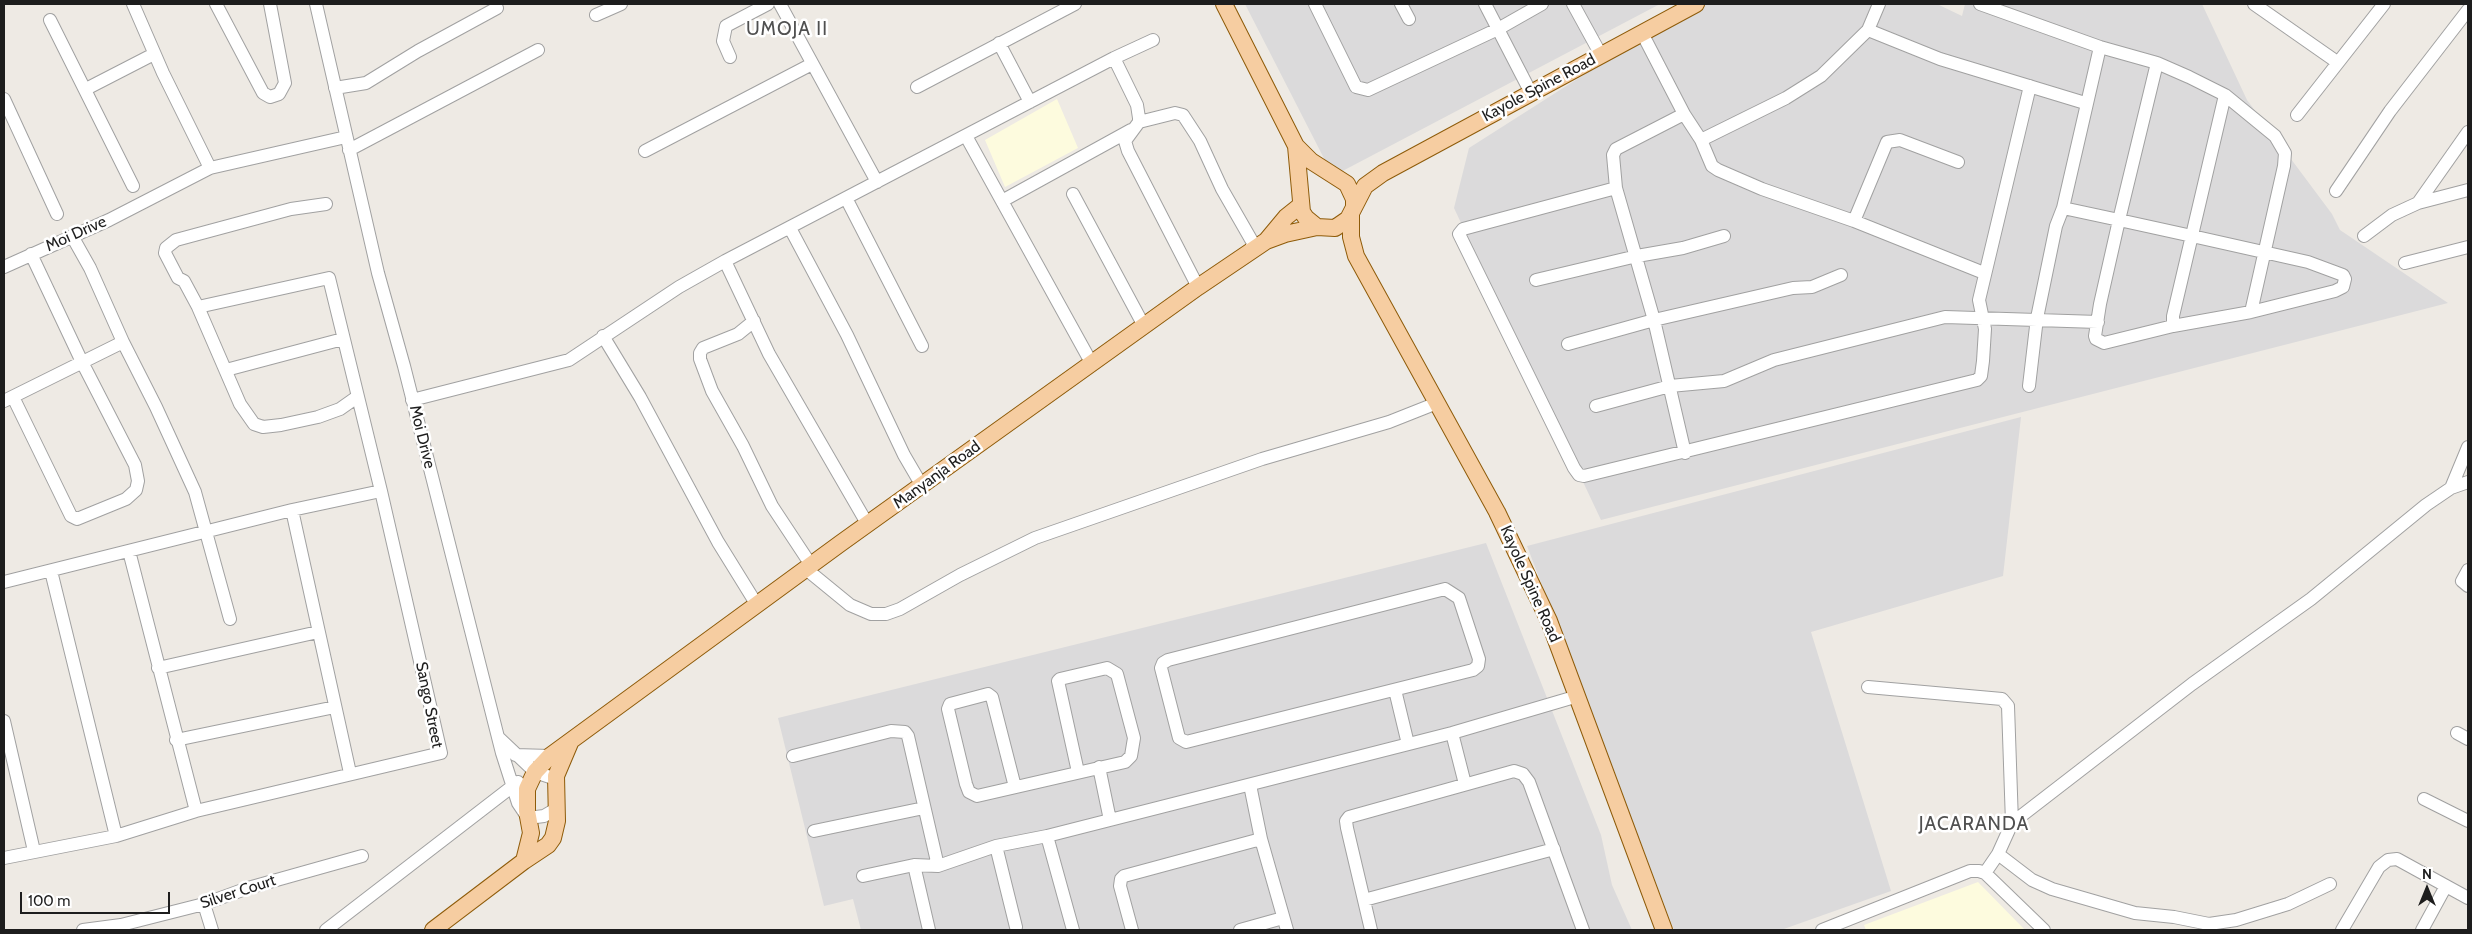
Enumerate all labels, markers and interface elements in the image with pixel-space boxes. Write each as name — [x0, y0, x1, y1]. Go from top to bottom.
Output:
district label: UMOJA II — [745, 18, 829, 40]
street label: Kayole Spine Road — [1479, 50, 1599, 126]
street label: Moi Drive — [43, 212, 109, 256]
street label: Moi Drive — [405, 403, 439, 471]
street label: Manyanja Road — [890, 437, 984, 513]
street label: Kayole Spine Road — [1496, 523, 1564, 645]
street label: Sango Street — [411, 660, 447, 750]
district label: JACARANDA — [1918, 813, 2030, 835]
north arrow — [2402, 864, 2452, 914]
text: N — [2422, 865, 2432, 883]
street label: Silver Court — [198, 871, 278, 913]
scale bar — [22, 882, 172, 914]
text: 100 m — [28, 892, 70, 910]

